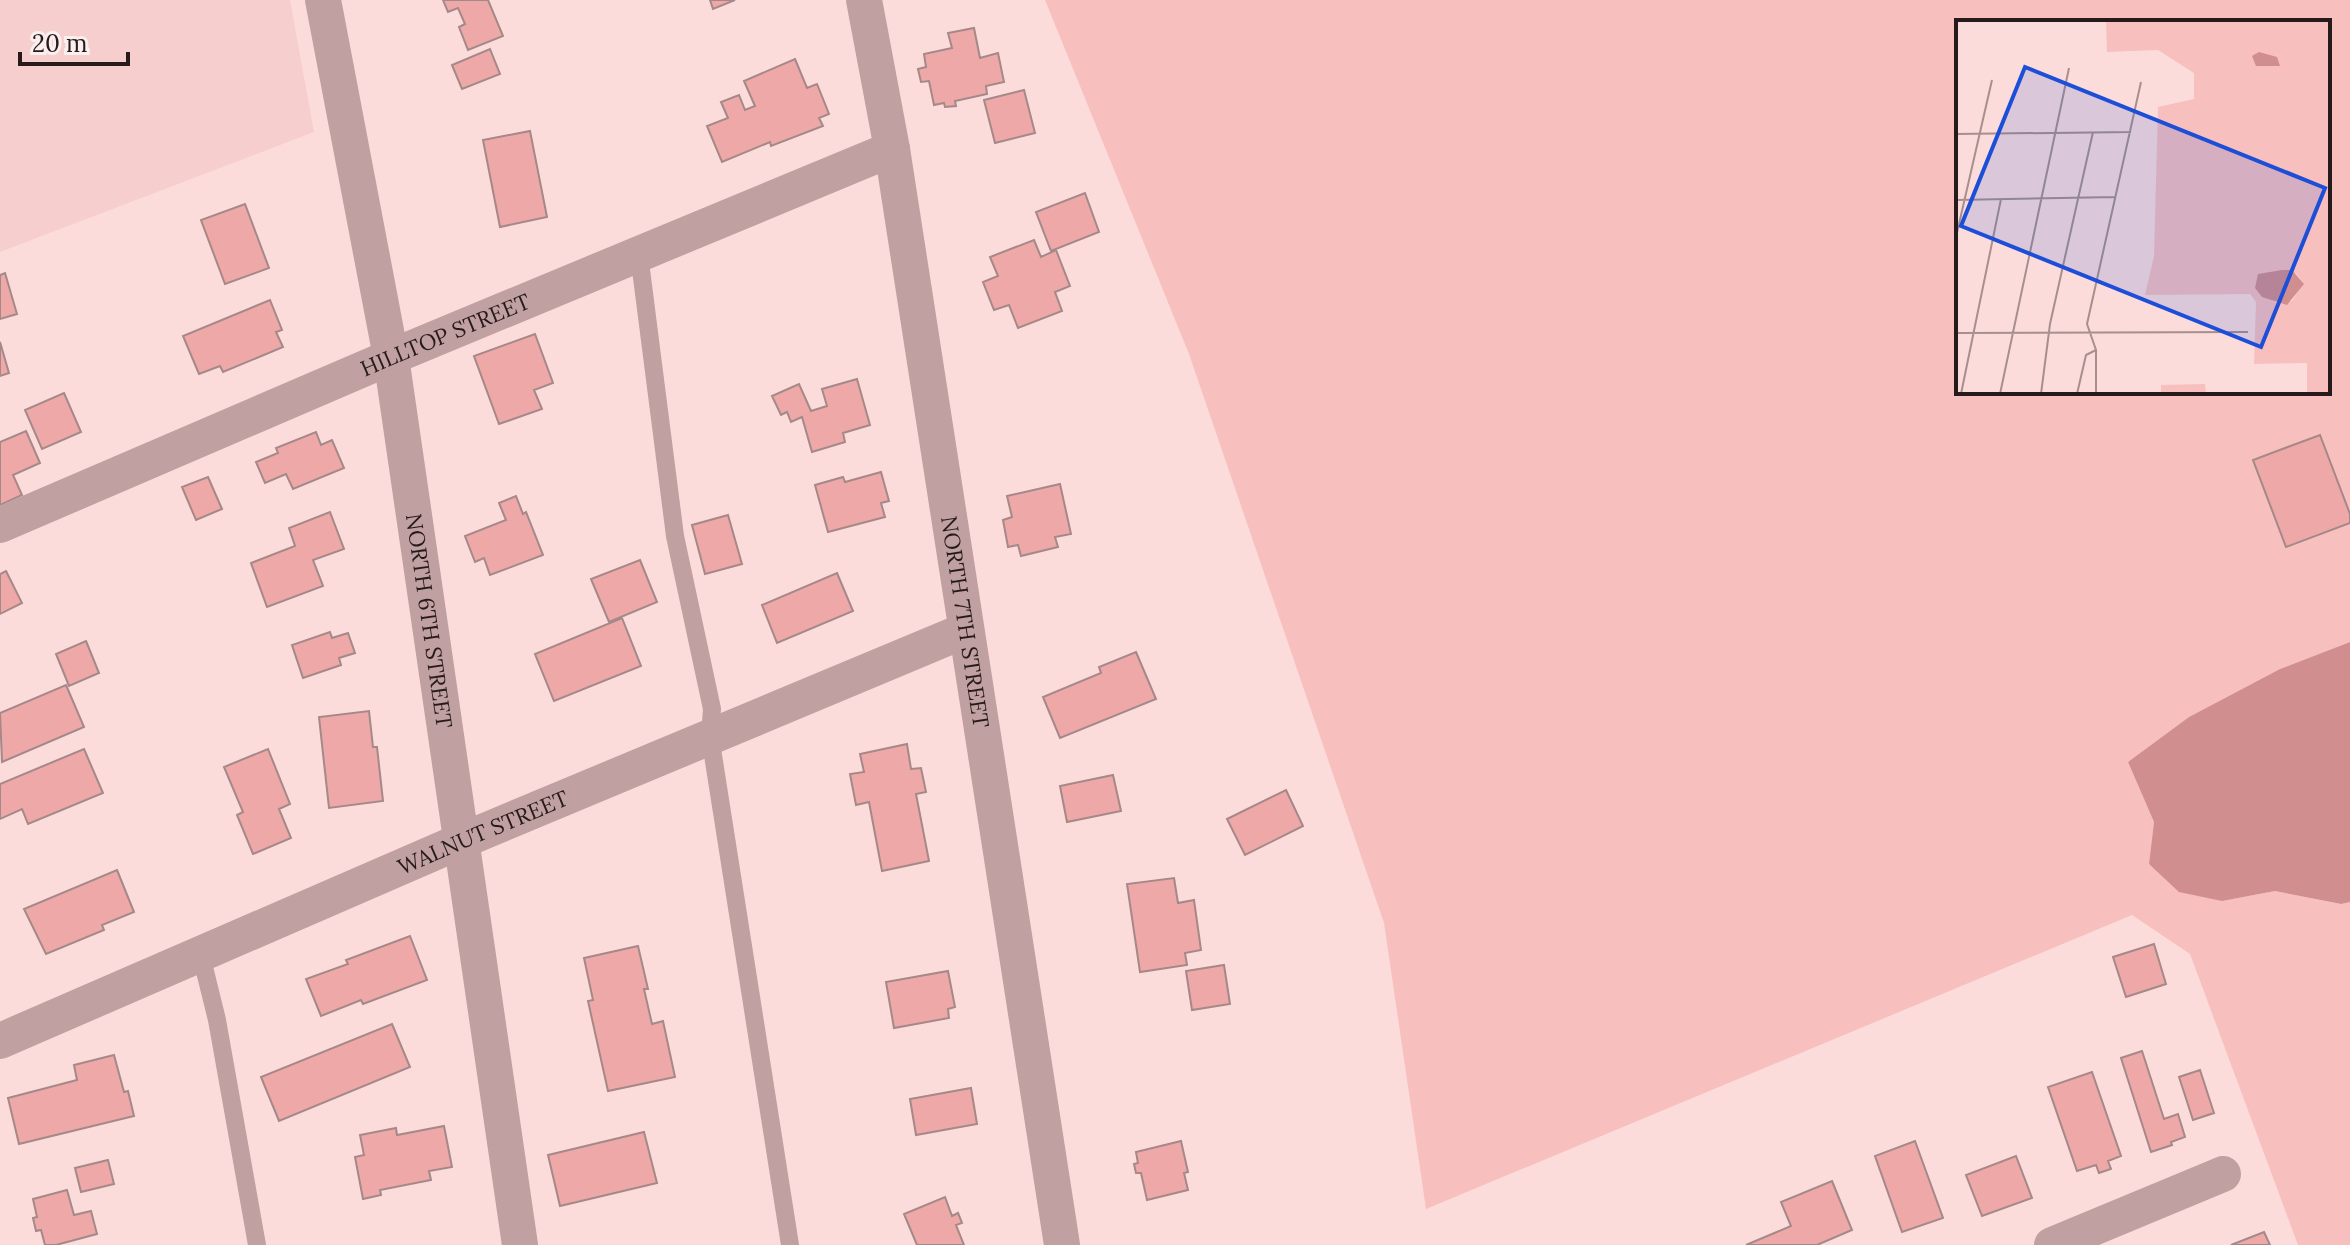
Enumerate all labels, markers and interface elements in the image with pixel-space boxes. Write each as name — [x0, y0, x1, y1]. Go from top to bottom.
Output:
scale bar — [20, 16, 128, 66]
inset map — [1956, 20, 2330, 394]
text: 20 m — [32, 28, 88, 59]
street label: HILLTOP STREET — [356, 287, 534, 383]
street label: NORTH 6TH STREET — [400, 512, 459, 730]
street label: NORTH 7TH STREET — [935, 514, 996, 730]
street label: WALNUT STREET — [393, 784, 572, 881]

